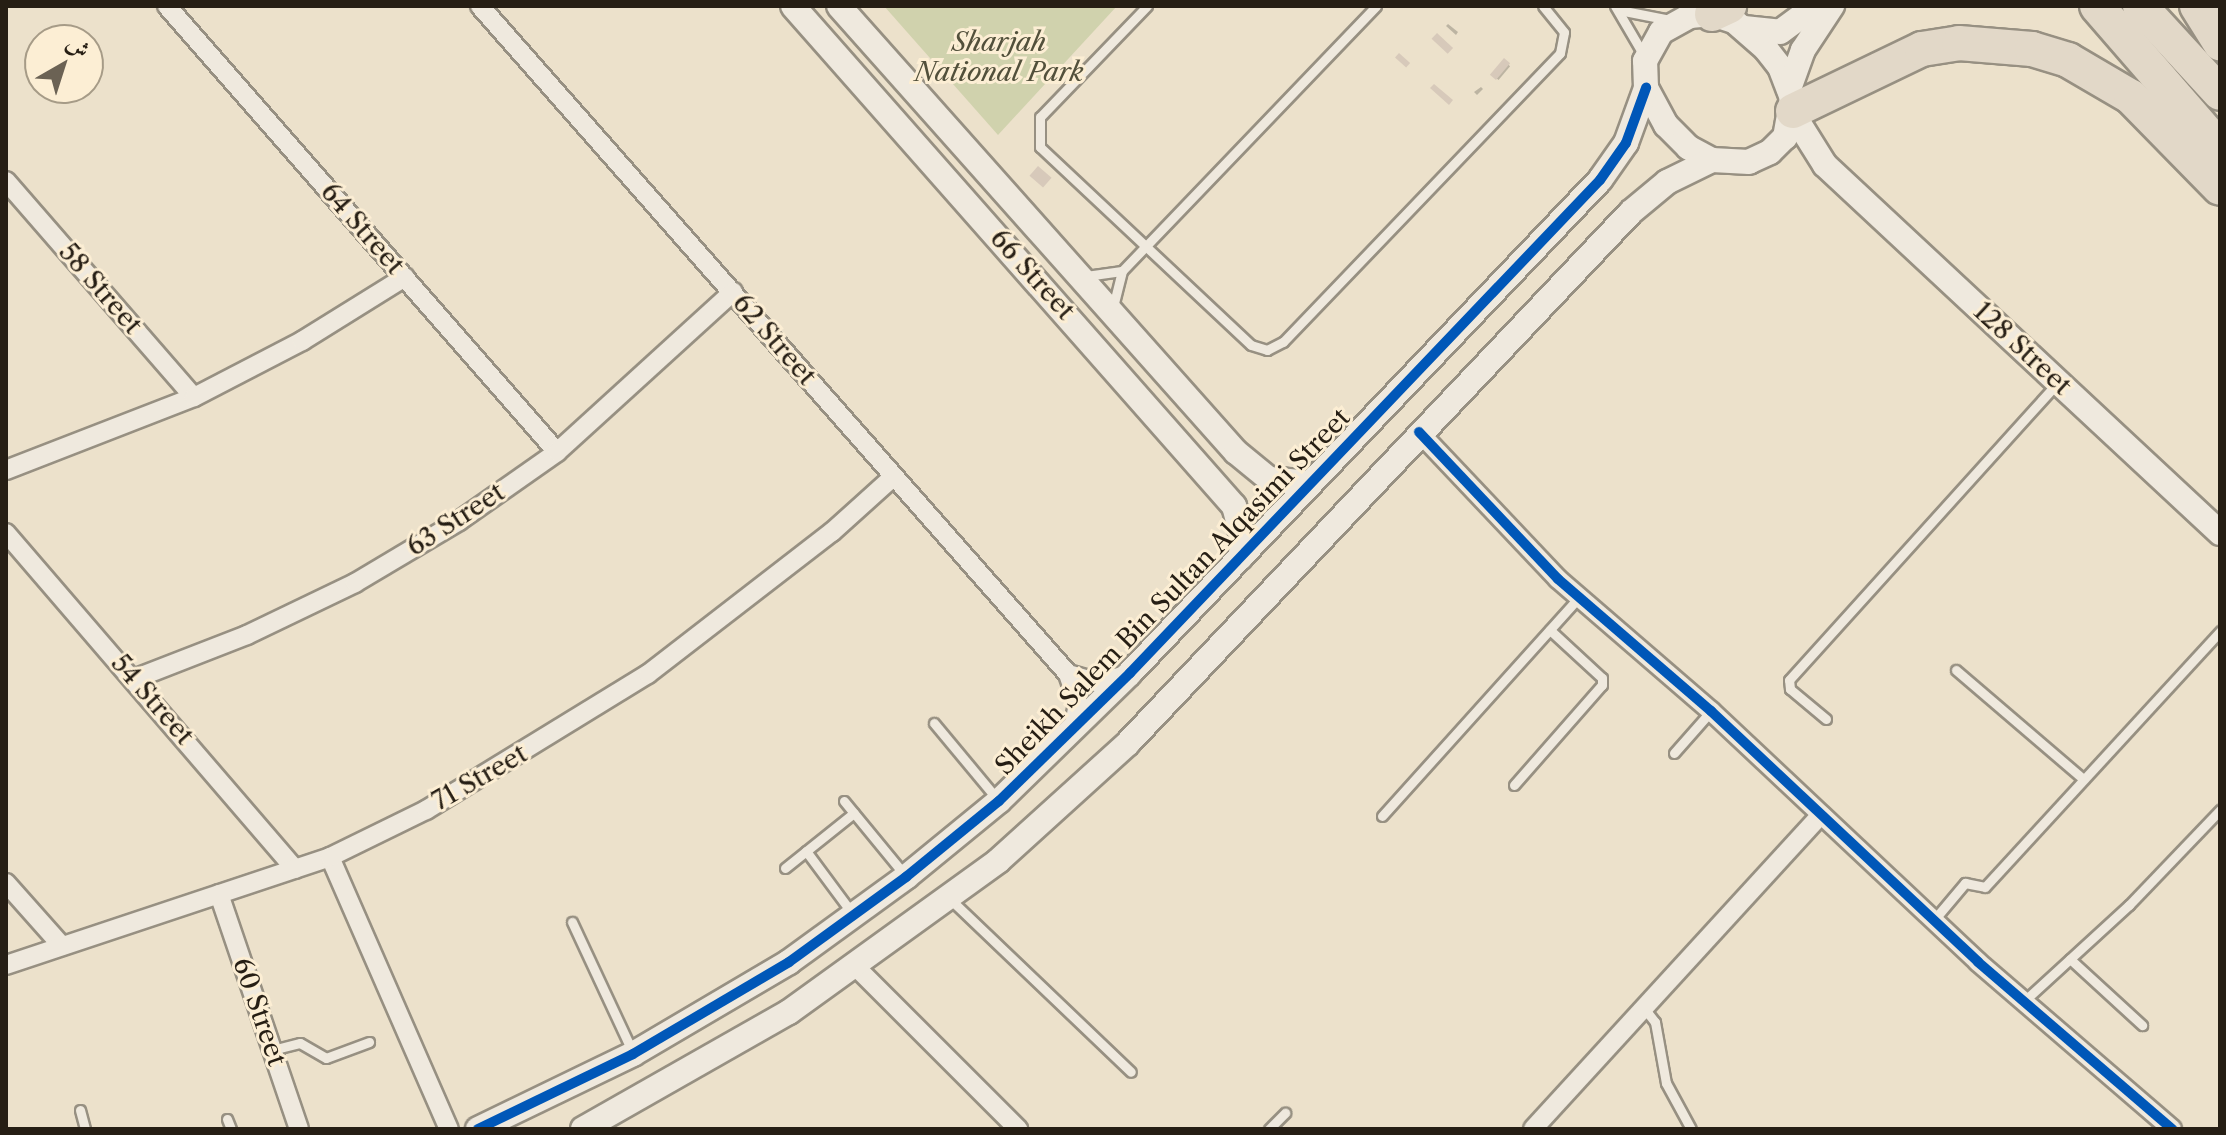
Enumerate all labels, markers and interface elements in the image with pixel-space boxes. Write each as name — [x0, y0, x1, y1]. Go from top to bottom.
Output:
north arrow — [24, 24, 104, 104]
park label: Sharjah National Park — [914, 27, 1084, 88]
text: ش — [61, 29, 95, 64]
street label: 64 Street — [314, 177, 410, 281]
street label: 66 Street — [983, 223, 1081, 327]
street label: 58 Street — [52, 237, 148, 341]
street label: 62 Street — [726, 288, 822, 392]
street label: 128 Street — [1967, 296, 2077, 402]
street label: Sheikh Salem Bin Sultan Alqasimi Street — [989, 402, 1357, 782]
street label: 63 Street — [401, 477, 511, 563]
street label: 54 Street — [104, 648, 200, 752]
street label: 71 Street — [427, 738, 533, 818]
street label: 60 Street — [226, 954, 292, 1070]

